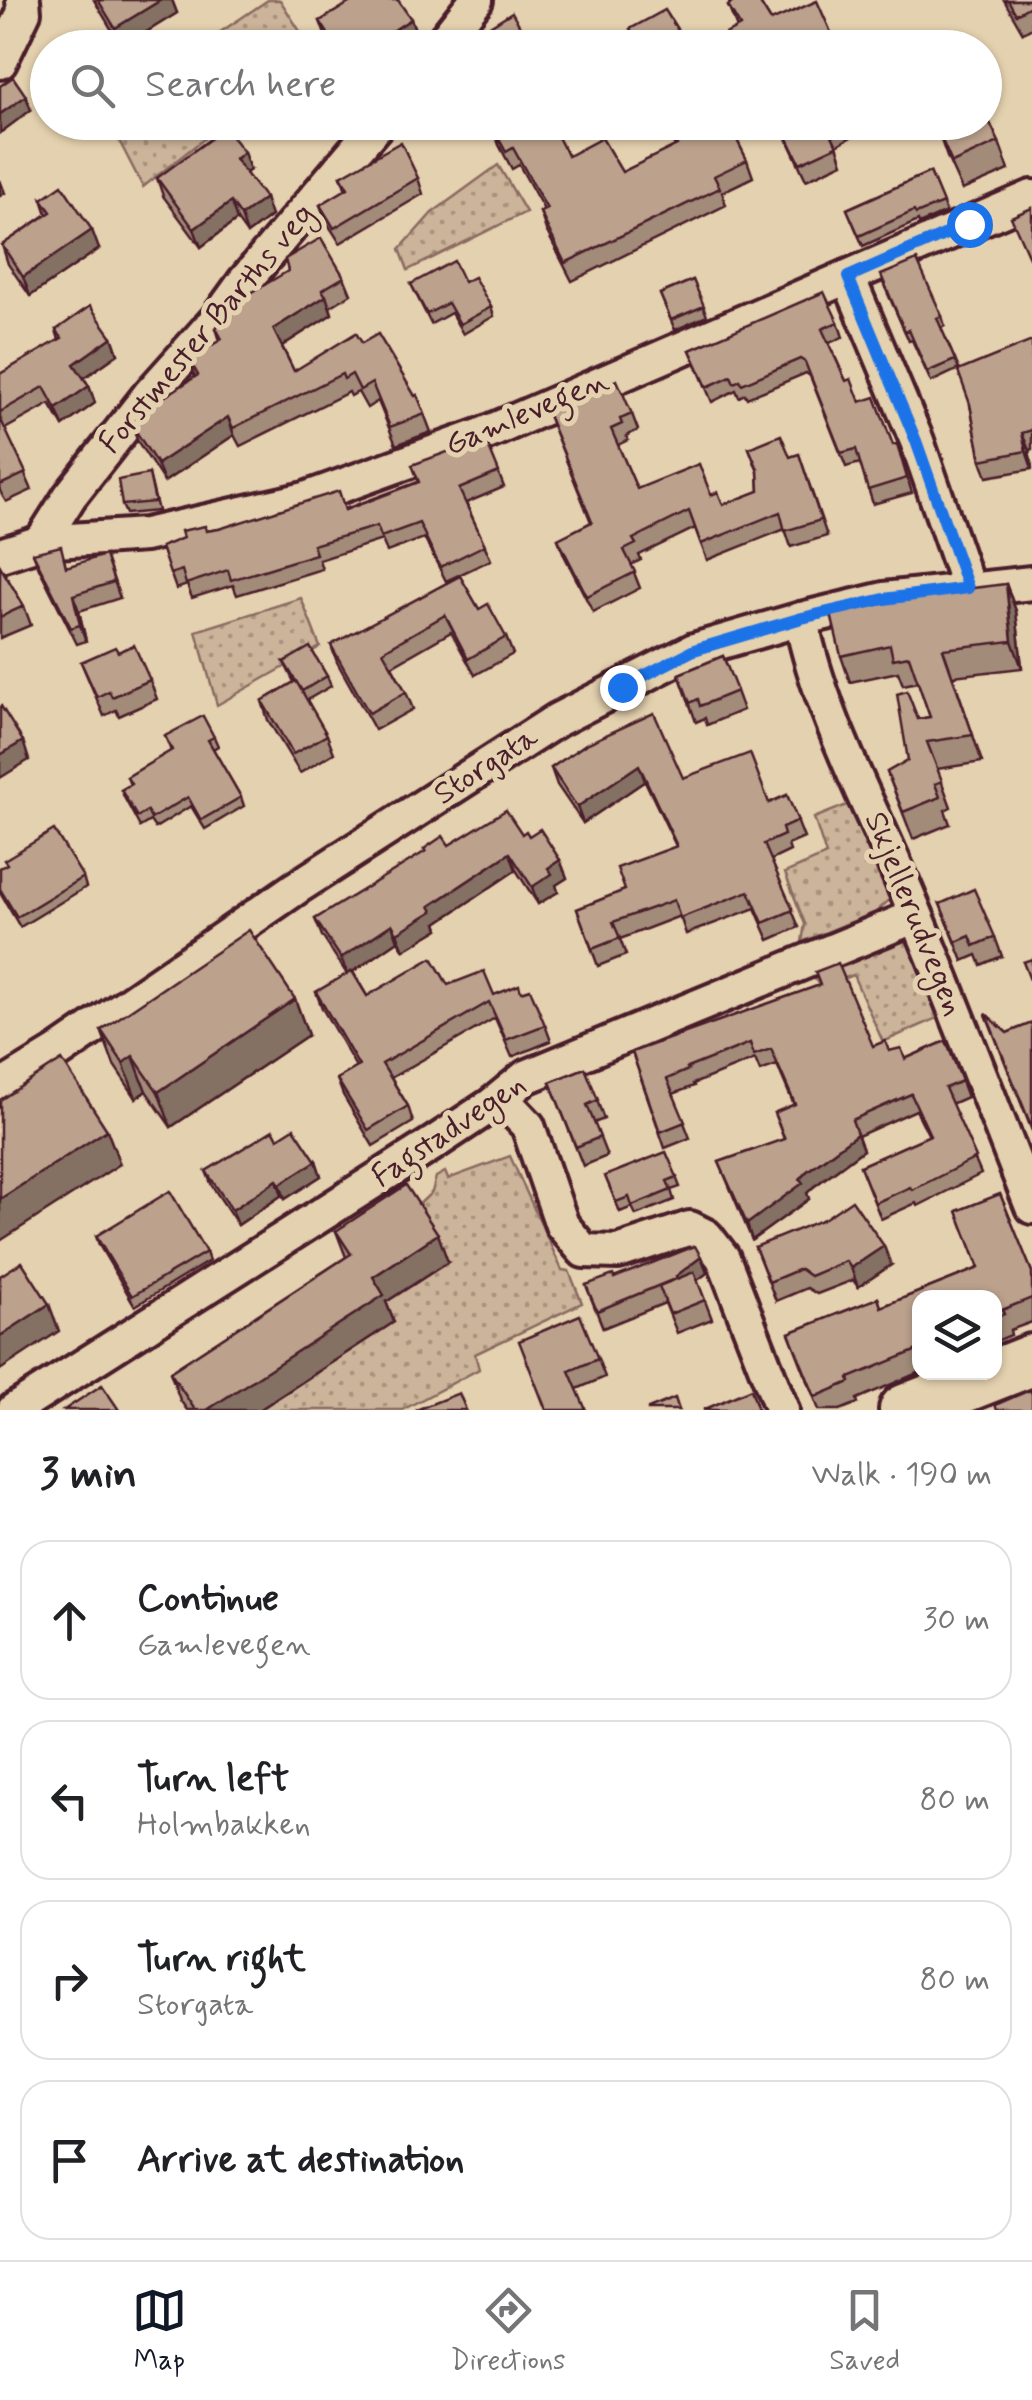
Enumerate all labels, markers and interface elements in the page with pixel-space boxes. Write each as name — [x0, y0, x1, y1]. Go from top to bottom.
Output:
search box — [30, 30, 1002, 140]
icon: search — [65, 58, 120, 113]
text: Search here — [145, 61, 336, 110]
street label: Forstmester Barths veg — [90, 195, 326, 464]
route start — [947, 202, 993, 248]
street label: Gamlevegen — [439, 360, 616, 469]
route end — [600, 665, 646, 711]
street label: Storgata — [426, 716, 547, 815]
street label: Skjellerudvegen — [852, 806, 974, 1023]
street label: Fagstadvegen — [364, 1064, 536, 1201]
map controls — [912, 1290, 1002, 1380]
button: layers — [912, 1290, 1002, 1380]
text: 3 min — [40, 1448, 137, 1503]
text: Walk · 190 m — [812, 1454, 992, 1496]
text: Continue — [137, 1575, 279, 1624]
icon: ahead — [42, 1593, 97, 1648]
text: 30 m — [923, 1599, 990, 1641]
text: Gamlevegen — [137, 1624, 311, 1666]
text: Turn left — [137, 1755, 289, 1804]
icon: left — [42, 1773, 97, 1828]
text: 80 m — [920, 1779, 990, 1821]
text: Holmbakken — [137, 1804, 311, 1846]
text: Turn right — [137, 1935, 306, 1984]
icon: right — [42, 1953, 97, 2008]
text: 80 m — [920, 1959, 990, 2001]
text: Storgata — [137, 1984, 253, 2026]
icon: arrive — [42, 2133, 97, 2188]
text: Arrive at destination — [137, 2136, 464, 2185]
tab: Map — [132, 2283, 187, 2380]
tab: Directions — [451, 2283, 566, 2380]
tab: Saved — [829, 2283, 900, 2380]

